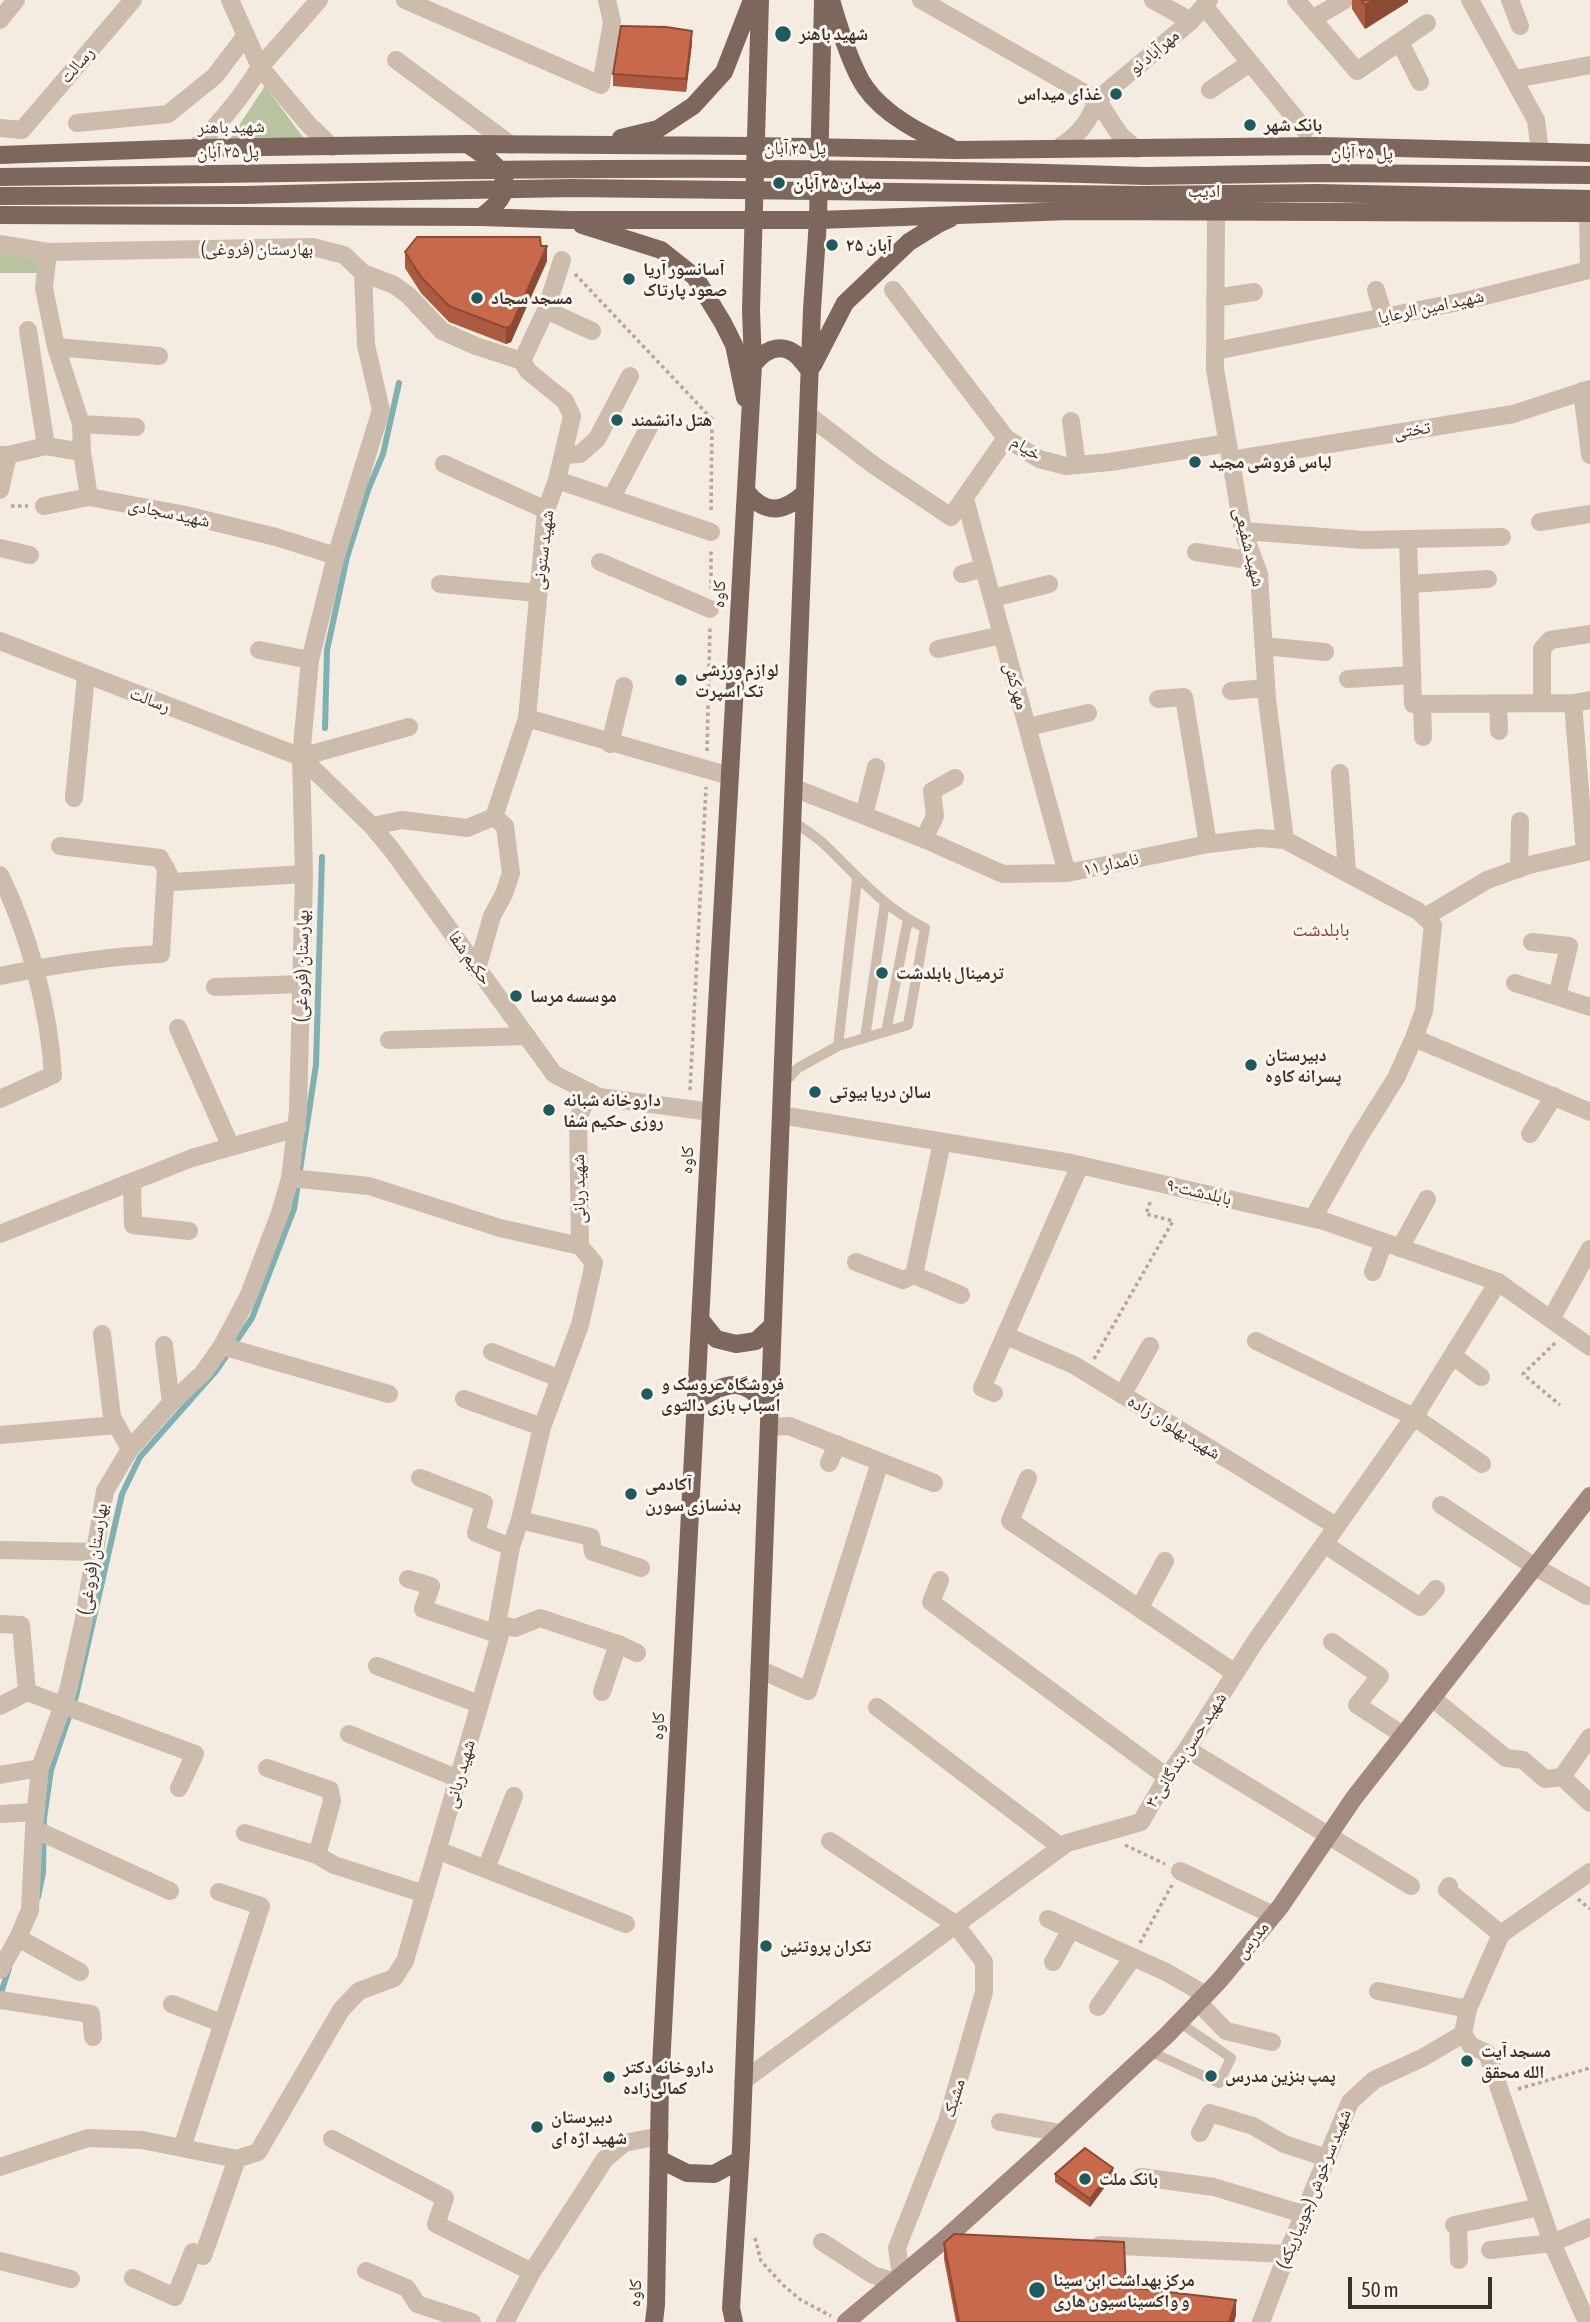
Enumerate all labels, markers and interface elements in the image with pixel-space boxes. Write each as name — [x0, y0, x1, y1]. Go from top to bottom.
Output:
place label: شهید باهنر — [799, 23, 868, 45]
marker: شهید باهنر — [773, 24, 793, 44]
street label: مهرآباد نو — [1124, 25, 1184, 79]
street label: رسالت — [55, 42, 99, 88]
place label: غذای میداس — [1017, 83, 1102, 105]
marker: غذای میداس — [1108, 86, 1124, 102]
place label: بانک شهر — [1264, 114, 1322, 136]
street label: شهید باهنر — [197, 116, 265, 138]
marker: بانک شهر — [1242, 117, 1258, 133]
street label: پل ۲۵ آبان — [764, 137, 826, 159]
street label: پل ۲۵ آبان — [197, 141, 259, 163]
street label: پل ۲۵ آبان — [1331, 142, 1393, 164]
place label: میدان ۲۵ آبان — [793, 172, 881, 194]
marker: میدان ۲۵ آبان — [771, 175, 787, 191]
street label: ادیب — [1188, 180, 1220, 202]
place label: ۲۵ آبان — [846, 234, 892, 256]
marker: ۲۵ آبان — [824, 237, 840, 253]
street label: بهارستان (فروغی) — [201, 238, 313, 260]
place label: آسانسور آریا صعود پارتاک — [643, 258, 727, 300]
marker: آسانسور آریا صعود پارتاک — [621, 271, 637, 287]
street label: شهید امین الرعایا — [1376, 285, 1486, 329]
place label: مسجد سجاد — [491, 287, 573, 309]
marker: مسجد سجاد — [469, 290, 485, 306]
place label: هتل دانشمند — [631, 409, 712, 431]
marker: هتل دانشمند — [609, 412, 625, 428]
street label: تختی — [1392, 416, 1432, 444]
street label: خیام — [1007, 431, 1045, 465]
place label: لباس فروشی مجید — [1209, 451, 1332, 473]
marker: لباس فروشی مجید — [1187, 454, 1203, 470]
street label: شهید سجادی — [126, 494, 212, 532]
street label: شهید شفیعی — [1229, 505, 1269, 589]
street label: شهید ستونی — [527, 509, 559, 591]
street label: کاوه — [707, 580, 731, 608]
place label: لوازم ورزشی تک اسپرت — [695, 659, 779, 702]
street label: مهرکش — [999, 660, 1033, 712]
marker: لوازم ورزشی تک اسپرت — [673, 672, 689, 688]
street label: رسالت — [127, 682, 173, 718]
street label: ۱۱ نامدار — [1081, 848, 1141, 880]
street label: بهارستان (فروغی) — [290, 910, 314, 1022]
district label: بابلدشت — [1293, 919, 1349, 941]
street label: حکیم شفا — [444, 927, 496, 989]
place label: ترمینال بابلدشت — [896, 962, 1004, 984]
marker: ترمینال بابلدشت — [874, 965, 890, 981]
place label: موسسه مرسا — [530, 985, 617, 1007]
marker: موسسه مرسا — [508, 988, 524, 1004]
place label: دبیرستان پسرانه کاوه — [1265, 1044, 1341, 1086]
marker: دبیرستان پسرانه کاوه — [1243, 1057, 1259, 1073]
place label: سالن دریا بیوتی — [829, 1081, 931, 1103]
marker: سالن دریا بیوتی — [807, 1084, 823, 1100]
place label: داروخانه شبانه‌ روزی حکیم شفا — [563, 1089, 664, 1132]
marker: داروخانه شبانه‌ روزی حکیم شفا — [541, 1102, 557, 1118]
street label: کاوه — [675, 1146, 699, 1174]
street label: شهید ربانی — [568, 1154, 590, 1224]
street label: ۹-بابلدشت — [1164, 1174, 1234, 1210]
place label: فروشگاه عروسک و اسباب بازی دالتوی — [661, 1373, 784, 1416]
marker: فروشگاه عروسک و اسباب بازی دالتوی — [639, 1386, 655, 1402]
street label: شهید پهلوان زاده — [1124, 1390, 1224, 1464]
place label: آکادمی بدنسازی سورن — [645, 1473, 741, 1516]
marker: آکادمی بدنسازی سورن — [623, 1486, 639, 1502]
street label: بهارستان (فروغی) — [74, 1502, 112, 1616]
street label: ۳-شهید حسن بندگانی — [1141, 1688, 1231, 1812]
street label: کاوه — [646, 1712, 670, 1740]
street label: شهید ربانی — [440, 1737, 480, 1811]
street label: مدرس — [1230, 1917, 1274, 1963]
place label: تکران پروتئین — [780, 1935, 871, 1957]
marker: تکران پروتئین — [758, 1938, 774, 1954]
place label: مسجد آیت الله محقق — [1481, 2040, 1551, 2082]
marker: مسجد آیت الله محقق — [1459, 2053, 1475, 2069]
place label: داروخانه دکتر کمالی‌زاده — [623, 2056, 714, 2098]
place label: پمپ بنزین مدرس — [1225, 2065, 1336, 2087]
marker: پمپ بنزین مدرس — [1203, 2068, 1219, 2084]
marker: داروخانه دکتر کمالی‌زاده — [601, 2069, 617, 2085]
street label: مشبک — [938, 2076, 970, 2120]
place label: دبیرستان شهید اژه ای — [551, 2106, 627, 2148]
street label: شهید سرخوش (جویباریکه) — [1272, 2106, 1356, 2272]
marker: دبیرستان شهید اژه ای — [529, 2119, 545, 2135]
place label: بانک ملت — [1099, 2168, 1158, 2190]
marker: بانک ملت — [1077, 2171, 1093, 2187]
scale bar — [1352, 2262, 1496, 2306]
place label: مرکز بهداشت ابن سینا و واکسیناسیون هاری — [1053, 2269, 1195, 2312]
text: 50 m — [1361, 2277, 1399, 2301]
street label: کاوه — [623, 2279, 647, 2307]
marker: مرکز بهداشت ابن سینا و واکسیناسیون هاری — [1027, 2280, 1047, 2300]

